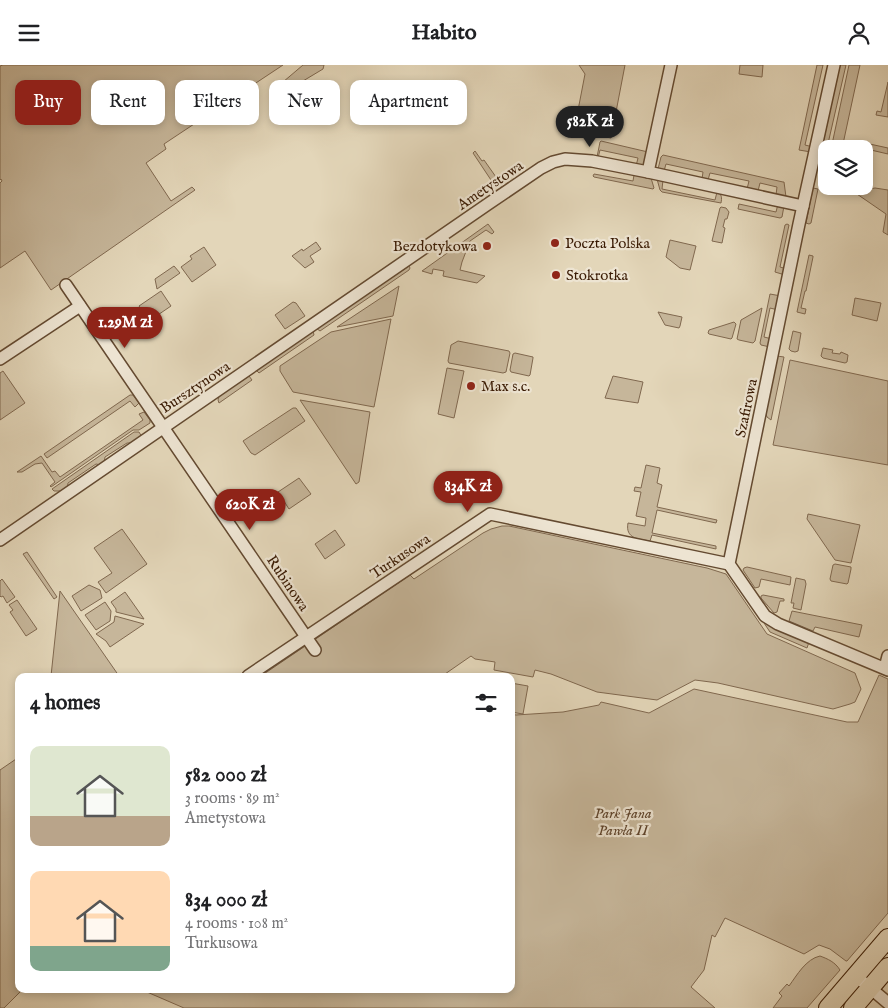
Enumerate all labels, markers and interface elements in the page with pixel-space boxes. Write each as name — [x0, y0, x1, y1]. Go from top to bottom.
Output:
icon: menu — [15, 19, 43, 47]
text: Habito — [411, 19, 477, 47]
icon: person — [845, 19, 873, 47]
chip: Buy — [15, 80, 81, 125]
chip: Rent — [91, 80, 165, 125]
chip: Filters — [175, 80, 259, 125]
chip: New — [269, 80, 340, 125]
chip: Apartment — [350, 80, 467, 125]
pin: 582K zł — [544, 106, 636, 148]
text: 582K zł — [567, 112, 613, 132]
map controls — [818, 140, 873, 195]
button: layers — [818, 140, 873, 195]
street label: Ametystowa — [453, 156, 527, 215]
place label: Poczta Polska — [565, 234, 651, 253]
place label: Bezdotykowa — [393, 237, 478, 256]
marker: Poczta Polska — [549, 237, 561, 249]
marker: Bezdotykowa — [481, 240, 493, 252]
place label: Stokrotka — [566, 266, 629, 285]
marker: Stokrotka — [550, 269, 562, 281]
pin: 1.29M zł — [73, 307, 177, 349]
text: 1.29M zł — [98, 313, 152, 333]
street label: Bursztynowa — [157, 357, 234, 418]
street label: Szafirowa — [731, 376, 762, 439]
place label: Max s.c. — [481, 377, 530, 396]
marker: Max s.c. — [465, 380, 477, 392]
pin: 834K zł — [422, 471, 514, 513]
text: 834K zł — [445, 477, 491, 497]
pin: 620K zł — [204, 489, 296, 531]
text: 620K zł — [226, 495, 274, 515]
street label: Turkusowa — [367, 529, 434, 583]
street label: Rubinowa — [262, 552, 313, 615]
icon: filters — [472, 689, 500, 717]
text: 4 homes — [30, 690, 100, 717]
text: 582 000 zł — [185, 762, 266, 789]
icon: home — [70, 766, 130, 826]
text: 3 rooms · 89 m² — [185, 789, 280, 809]
park label: Park Jana Pawła II — [594, 804, 652, 840]
text: Ametystowa — [185, 809, 266, 829]
text: 834 000 zł — [185, 887, 267, 914]
icon: home — [70, 891, 130, 951]
text: 4 rooms · 108 m² — [185, 914, 288, 934]
text: Turkusowa — [185, 934, 258, 954]

